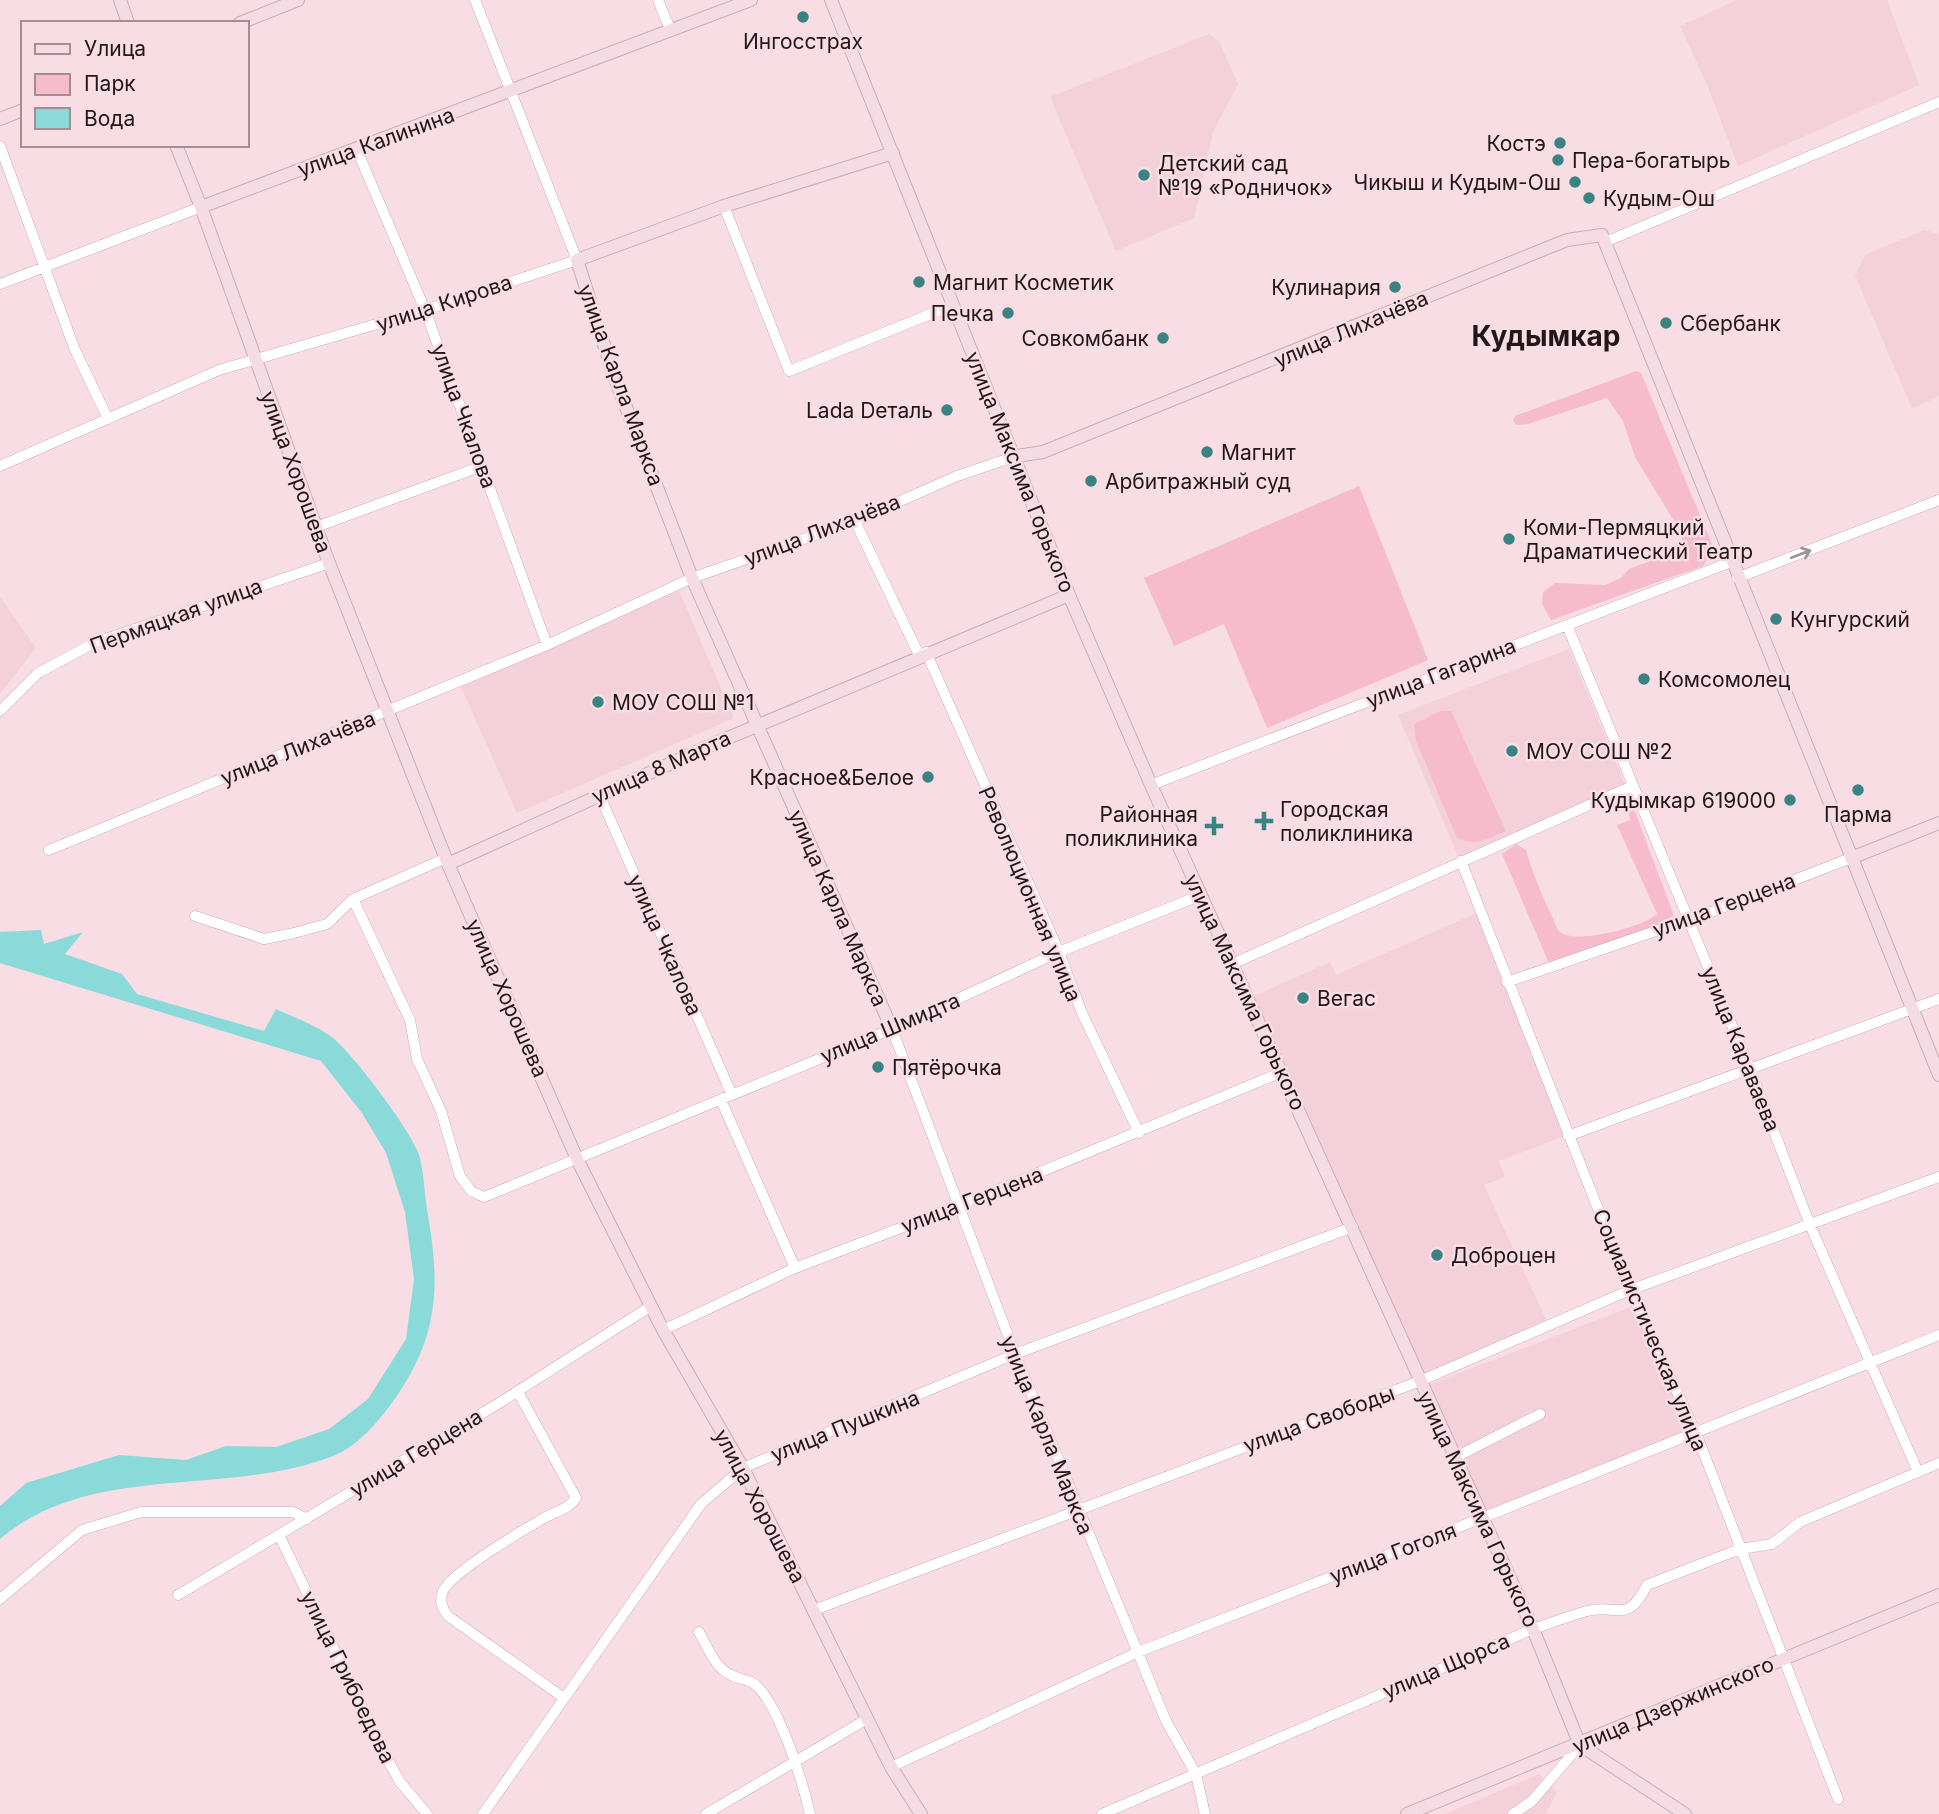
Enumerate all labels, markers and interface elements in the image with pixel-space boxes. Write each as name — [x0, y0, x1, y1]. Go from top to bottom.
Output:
marker: Ингосстрах — [795, 9, 811, 25]
legend — [21, 21, 248, 147]
place label: Ингосстрах — [743, 29, 863, 54]
text: Улица — [84, 36, 146, 61]
text: Парк — [84, 71, 136, 96]
street label: улица Калинина — [294, 102, 458, 182]
text: Вода — [84, 106, 135, 131]
place label: Костэ — [1486, 131, 1546, 156]
marker: Костэ — [1552, 135, 1568, 151]
place label: Пера-богатырь — [1572, 148, 1731, 173]
place label: Детский сад №19 «Родничок» — [1158, 151, 1333, 200]
marker: Пера-богатырь — [1550, 152, 1566, 168]
marker: Детский сад №19 «Родничок» — [1136, 167, 1152, 183]
place label: Чикыш и Кудым-Ош — [1354, 170, 1561, 195]
marker: Чикыш и Кудым-Ош — [1567, 174, 1583, 190]
place label: Кудым-Ош — [1603, 186, 1715, 211]
marker: Кудым-Ош — [1581, 190, 1597, 206]
street label: улица Кирова — [373, 269, 515, 337]
place label: Магнит Косметик — [933, 270, 1115, 295]
marker: Магнит Косметик — [911, 274, 927, 290]
place label: Кулинария — [1271, 275, 1381, 300]
marker: Кулинария — [1387, 279, 1403, 295]
street label: улица Карла Маркса — [573, 281, 669, 489]
street label: улица Лихачёва — [1270, 285, 1432, 373]
place label: Печка — [931, 301, 994, 326]
marker: Печка — [1000, 305, 1016, 321]
place label: Сбербанк — [1680, 311, 1782, 336]
marker: Сбербанк — [1658, 315, 1674, 331]
district label: Кудымкар — [1472, 319, 1620, 353]
place label: Совкомбанк — [1022, 326, 1150, 351]
marker: Совкомбанк — [1155, 330, 1171, 346]
street label: улица Чкалова — [426, 340, 502, 492]
street label: улица Максима Горького — [960, 348, 1080, 596]
street label: улица Хорошева — [255, 388, 337, 556]
place label: Lada Dеталь — [806, 398, 933, 423]
marker: Lada Dеталь — [939, 402, 955, 418]
place label: Магнит — [1221, 440, 1296, 465]
marker: Магнит — [1199, 444, 1215, 460]
place label: Арбитражный суд — [1105, 469, 1291, 494]
marker: Арбитражный суд — [1083, 473, 1099, 489]
street label: улица Лихачёва — [741, 489, 903, 571]
place label: Коми-Пермяцкий Драматический Театр — [1523, 515, 1753, 564]
marker: Коми-Пермяцкий Драматический Театр — [1501, 531, 1517, 547]
one-way arrow — [1790, 547, 1812, 560]
street label: Пермяцкая улица — [86, 573, 266, 659]
place label: Кунгурский — [1790, 607, 1910, 632]
marker: Кунгурский — [1768, 611, 1784, 627]
street label: улица Гагарина — [1363, 633, 1519, 713]
place label: Комсомолец — [1658, 667, 1791, 692]
marker: Комсомолец — [1636, 671, 1652, 687]
place label: МОУ СОШ №1 — [612, 690, 754, 715]
marker: МОУ СОШ №1 — [590, 694, 606, 710]
street label: улица Лихачёва — [217, 706, 379, 790]
street label: улица 8 Марта — [588, 725, 734, 809]
place label: МОУ СОШ №2 — [1526, 739, 1673, 764]
marker: МОУ СОШ №2 — [1504, 743, 1520, 759]
place label: Красное&Белое — [750, 765, 914, 790]
marker: Красное&Белое — [920, 769, 936, 785]
marker: Парма — [1850, 782, 1866, 798]
street label: Революционная улица — [973, 783, 1087, 1005]
place label: Кудымкар 619000 — [1591, 788, 1776, 813]
marker: Кудымкар 619000 — [1782, 792, 1798, 808]
place label: Городская поликлиника — [1280, 797, 1413, 846]
place label: Районная поликлиника — [1065, 802, 1198, 851]
place label: Парма — [1824, 802, 1892, 827]
street label: улица Карла Маркса — [783, 806, 893, 1010]
marker: Городская поликлиника — [1254, 811, 1274, 831]
marker: Районная поликлиника — [1204, 816, 1224, 836]
street label: улица Герцена — [1649, 868, 1799, 942]
street label: улица Максима Горького — [1179, 870, 1311, 1114]
street label: улица Чкалова — [623, 871, 707, 1019]
street label: улица Хорошева — [461, 915, 553, 1081]
street label: улица Караваева — [1696, 963, 1786, 1135]
place label: Вегас — [1317, 986, 1376, 1011]
street label: улица Шмидта — [817, 987, 963, 1069]
marker: Вегас — [1295, 990, 1311, 1006]
place label: Пятёрочка — [892, 1055, 1002, 1080]
marker: Пятёрочка — [870, 1059, 886, 1075]
street label: улица Герцена — [897, 1161, 1047, 1239]
street label: Социалистическая улица — [1588, 1205, 1712, 1455]
place label: Доброцен — [1451, 1243, 1556, 1268]
marker: Доброцен — [1429, 1247, 1445, 1263]
street label: улица Карла Маркса — [996, 1332, 1098, 1538]
street label: улица Свободы — [1240, 1380, 1398, 1458]
street label: улица Пушкина — [767, 1385, 923, 1467]
street label: улица Максима Горького — [1412, 1387, 1544, 1631]
street label: улица Герцена — [345, 1404, 487, 1502]
street label: улица Хорошева — [709, 1425, 811, 1587]
street label: улица Гоголя — [1326, 1517, 1460, 1589]
street label: улица Грибоедова — [295, 1587, 401, 1767]
street label: улица Щорса — [1379, 1628, 1513, 1704]
street label: улица Дзержинского — [1568, 1651, 1778, 1759]

